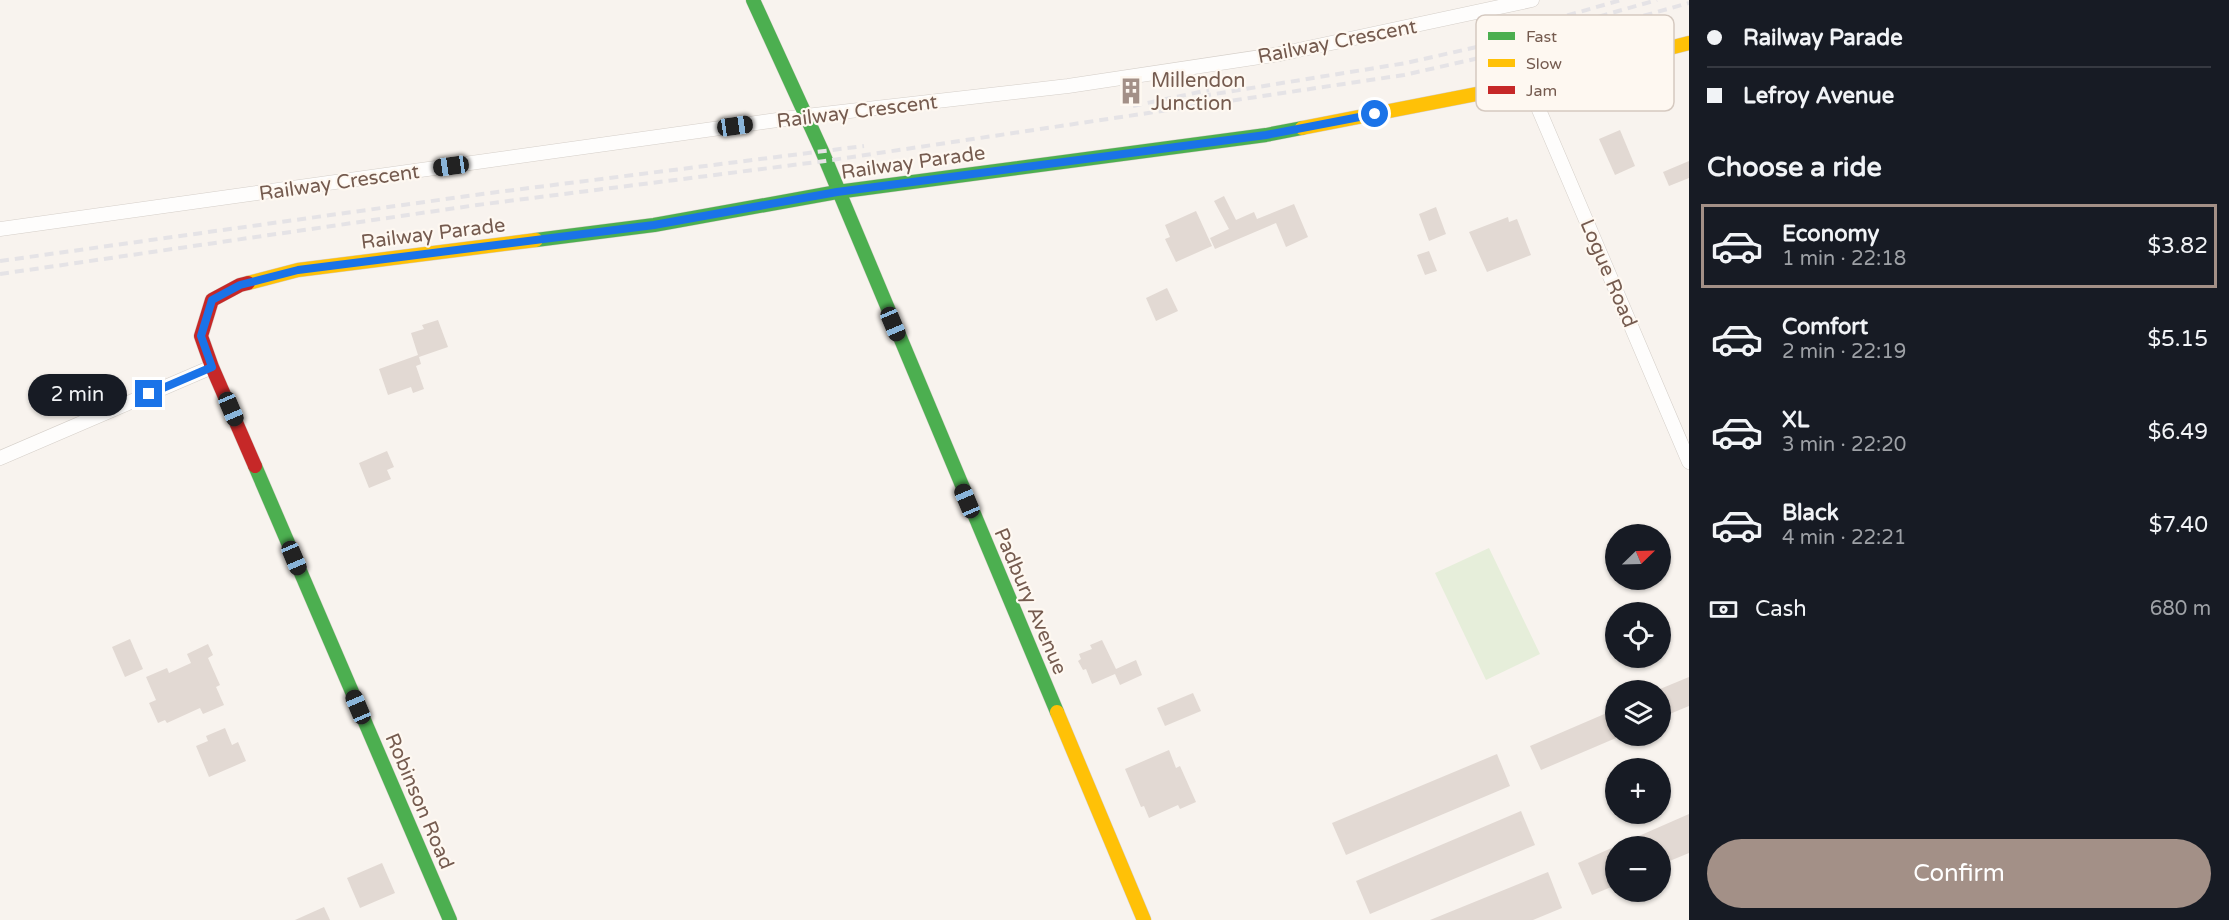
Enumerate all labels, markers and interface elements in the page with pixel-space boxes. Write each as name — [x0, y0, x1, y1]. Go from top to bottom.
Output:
street label: Railway Crescent — [1256, 15, 1419, 69]
legend — [1476, 15, 1674, 111]
text: Railway Parade — [1743, 25, 1903, 51]
text: Fast — [1526, 27, 1557, 47]
text: Slow — [1526, 54, 1562, 74]
place label: Millendon Junction — [1151, 69, 1246, 116]
building icon: Millendon Junction — [1116, 76, 1146, 106]
text: Jam — [1526, 81, 1557, 101]
text: Lefroy Avenue — [1743, 83, 1894, 109]
street label: Railway Crescent — [775, 90, 939, 134]
route start — [1361, 100, 1388, 127]
car — [716, 115, 754, 137]
street label: Railway Parade — [840, 141, 987, 185]
text: Choose a ride — [1707, 151, 1882, 184]
car — [432, 155, 470, 177]
street label: Railway Crescent — [257, 160, 421, 206]
street label: Railway Parade — [360, 213, 507, 255]
street label: Logue Road — [1575, 216, 1642, 331]
icon: car — [1710, 219, 1764, 273]
text: Economy — [1782, 221, 1879, 247]
text: $3.82 — [2147, 233, 2208, 259]
text: 1 min · 22:18 — [1782, 247, 1906, 271]
car — [878, 304, 908, 344]
icon: car — [1710, 312, 1764, 366]
text: Comfort — [1782, 314, 1868, 340]
text: $5.15 — [2147, 326, 2208, 352]
text: 2 min · 22:19 — [1782, 340, 1906, 364]
callout: 2 min — [29, 373, 128, 415]
route end — [135, 380, 162, 407]
text: 2 min — [51, 383, 104, 407]
car — [216, 389, 246, 429]
icon: car — [1710, 405, 1764, 459]
text: XL — [1782, 407, 1809, 433]
text: $6.49 — [2148, 419, 2208, 445]
text: 3 min · 22:20 — [1782, 433, 1906, 457]
car — [952, 481, 982, 521]
icon: car — [1710, 498, 1764, 552]
text: Black — [1782, 500, 1839, 526]
text: $7.40 — [2149, 512, 2208, 538]
north arrow — [1605, 524, 1671, 590]
map controls — [1605, 524, 1671, 902]
street label: Padbury Avenue — [988, 525, 1072, 678]
text: 4 min · 22:21 — [1782, 526, 1906, 550]
car — [279, 538, 309, 578]
icon: cash — [1707, 593, 1740, 626]
text: Cash — [1755, 596, 1807, 622]
text: 680 m — [2150, 597, 2211, 621]
button: locate — [1605, 602, 1671, 668]
button: layers — [1605, 680, 1671, 746]
car — [343, 687, 373, 727]
street label: Robinson Road — [380, 730, 459, 873]
button: + — [1605, 758, 1671, 824]
button: − — [1605, 836, 1671, 902]
button: Confirm — [1707, 839, 2211, 908]

